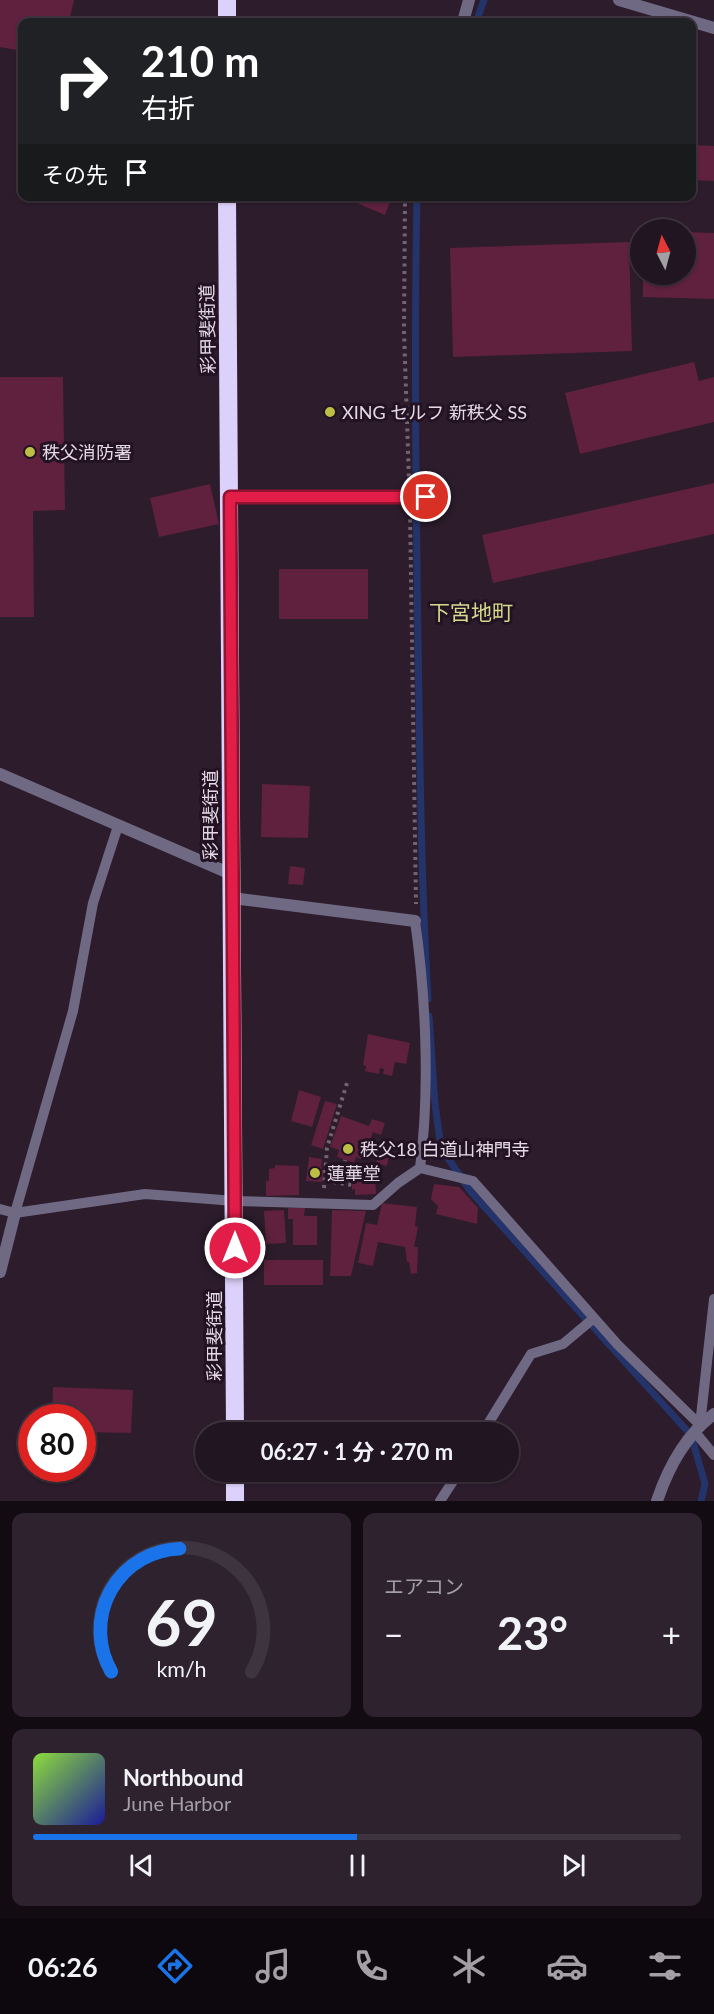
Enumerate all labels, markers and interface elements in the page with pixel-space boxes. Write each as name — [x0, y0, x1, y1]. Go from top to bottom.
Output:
text: 210 m — [141, 36, 259, 86]
icon: right — [42, 42, 120, 120]
text: 右折 — [141, 91, 195, 124]
icon: arrive — [120, 156, 153, 189]
text: その先 — [42, 161, 108, 188]
north arrow — [630, 219, 696, 285]
map controls — [630, 219, 696, 285]
street label: 彩甲斐街道 — [195, 284, 219, 374]
place label: XING セルフ 新秩父 SS — [342, 401, 527, 423]
marker: XING セルフ 新秩父 SS — [323, 405, 337, 419]
place label: 秩父消防署 — [42, 441, 132, 463]
marker: 秩父消防署 — [23, 445, 37, 459]
pin — [400, 471, 451, 522]
icon: arrive — [409, 480, 442, 513]
district label: 下宮地町 — [429, 599, 513, 624]
street label: 彩甲斐街道 — [199, 770, 221, 860]
place label: 秩父18 白道山神門寺 — [360, 1138, 530, 1160]
marker: 秩父18 白道山神門寺 — [341, 1142, 355, 1156]
place label: 蓮華堂 — [327, 1162, 381, 1184]
marker: 蓮華堂 — [308, 1166, 322, 1180]
position arrow — [203, 1216, 267, 1280]
street label: 彩甲斐街道 — [203, 1291, 225, 1381]
speed limit sign: 80 — [18, 1404, 96, 1482]
text: 06:27 · 1 分 · 270 m — [261, 1438, 453, 1465]
text: エアコン — [384, 1574, 464, 1598]
text: 69 — [145, 1584, 218, 1659]
text: 23° — [497, 1606, 568, 1660]
text: − — [384, 1614, 403, 1654]
text: + — [662, 1614, 681, 1654]
text: km/h — [156, 1656, 207, 1682]
text: Northbound — [123, 1764, 243, 1791]
text: June Harbor — [123, 1791, 231, 1815]
icon: previous — [125, 1849, 158, 1882]
icon: pause — [341, 1849, 374, 1882]
icon: next — [557, 1849, 590, 1882]
icon: directions — [154, 1945, 196, 1987]
icon: music — [252, 1945, 294, 1987]
icon: phone — [350, 1945, 392, 1987]
icon: climate — [448, 1945, 490, 1987]
icon: car — [546, 1945, 588, 1987]
icon: filters — [644, 1945, 686, 1987]
text: 06:26 — [28, 1950, 98, 1983]

